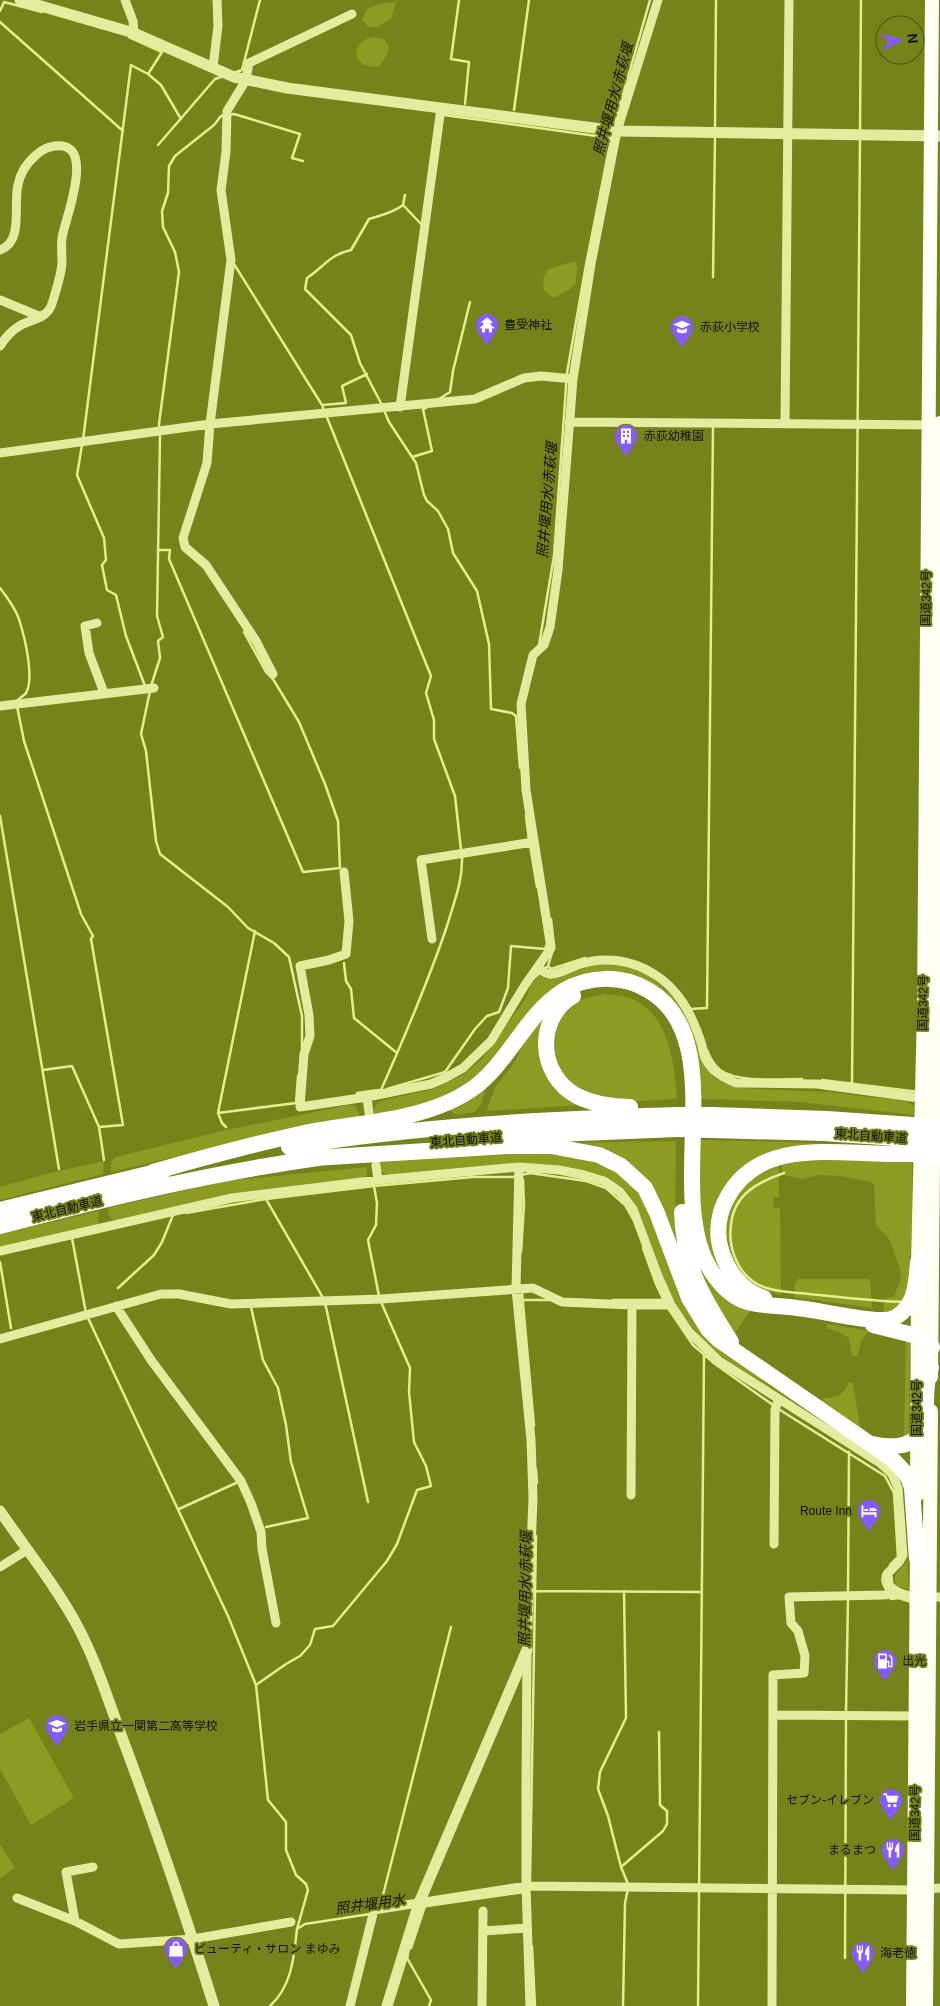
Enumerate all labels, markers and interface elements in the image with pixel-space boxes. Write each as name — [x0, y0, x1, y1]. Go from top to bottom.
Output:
north arrow — [875, 15, 925, 65]
text: N — [904, 32, 921, 44]
water label: 照井堰用水/赤萩堰 — [590, 38, 637, 157]
temple icon: 豊受神社 — [474, 312, 500, 346]
school or university icon: 赤荻小学校 — [669, 314, 695, 348]
place label: 豊受神社 — [504, 318, 552, 332]
place label: 赤荻小学校 — [700, 320, 760, 334]
building icon: 赤荻幼稚園 — [613, 423, 639, 457]
place label: 赤荻幼稚園 — [644, 429, 704, 443]
water label: 照井堰用水/赤萩堰 — [534, 439, 560, 558]
street label: 国道342号 — [919, 570, 933, 626]
street label: 国道342号 — [916, 975, 930, 1031]
street label: 東北自動車道 — [835, 1127, 907, 1145]
street label: 東北自動車道 — [430, 1130, 502, 1150]
street label: 東北自動車道 — [30, 1193, 104, 1225]
street label: 国道342号 — [910, 1380, 924, 1436]
hotel icon: Route Inn — [856, 1498, 882, 1532]
place label: Route Inn — [800, 1504, 852, 1518]
water label: 照井堰用水/赤萩堰 — [516, 1528, 534, 1647]
fuel station icon: 出光 — [872, 1648, 898, 1682]
place label: 出光 — [902, 1654, 926, 1668]
school or university icon: 岩手県立一関第二高等学校 — [44, 1713, 70, 1747]
place label: 岩手県立一関第二高等学校 — [74, 1719, 218, 1733]
street label: 国道342号 — [908, 1785, 922, 1841]
supermarket icon: セブン-イレブン — [878, 1787, 904, 1821]
place label: セブン-イレブン — [786, 1793, 874, 1807]
restaurant icon: まるまつ — [880, 1837, 906, 1871]
place label: まるまつ — [828, 1843, 876, 1857]
water label: 照井堰用水 — [334, 1891, 408, 1917]
shop icon: ビューティ・サロン まゆみ — [163, 1936, 189, 1970]
restaurant icon: 海老徳 — [850, 1940, 876, 1974]
place label: ビューティ・サロン まゆみ — [194, 1942, 341, 1956]
place label: 海老徳 — [880, 1946, 916, 1960]

